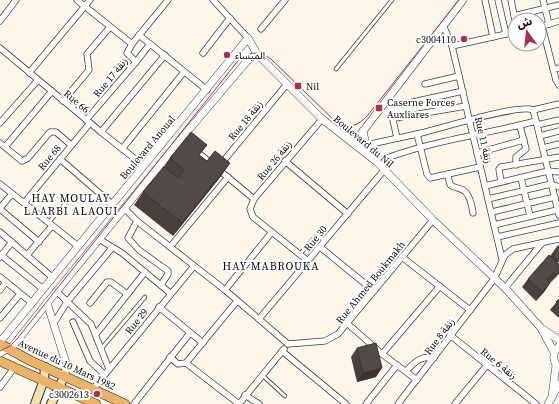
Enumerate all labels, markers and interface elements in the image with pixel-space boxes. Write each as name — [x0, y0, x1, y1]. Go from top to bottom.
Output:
north arrow — [507, 12, 547, 52]
text: ش — [515, 14, 534, 32]
place label: c3004110 — [416, 33, 456, 46]
marker: c3004110 — [459, 34, 469, 44]
place label: الميساء — [235, 49, 265, 62]
marker: الميساء — [222, 50, 232, 60]
street label: Rue 17 زنقة — [90, 54, 131, 100]
place label: Nil — [306, 80, 319, 93]
marker: Nil — [293, 81, 303, 91]
street label: Rue 66 — [61, 87, 92, 116]
place label: Caserne Forces Auxliares — [387, 96, 455, 121]
street label: Rue 18 زنقة — [225, 97, 266, 143]
marker: Caserne Forces Auxliares — [374, 103, 384, 113]
street label: Boulevard du Nil — [331, 112, 396, 170]
street label: Boulevard Anoual — [117, 113, 178, 182]
street label: Rue 11 زنقة — [472, 115, 495, 165]
street label: Rue 26 زنقة — [254, 137, 295, 183]
street label: Rue 68 — [35, 142, 64, 173]
district label: HAY MOULAY LAARBI ALAOUI — [24, 191, 118, 219]
street label: Rue 30 — [301, 223, 330, 254]
street label: Rue Ahmed Boukmakh — [333, 238, 408, 326]
district label: HAY MABROUKA — [223, 259, 320, 274]
street label: Rue 29 — [122, 306, 151, 337]
street label: Rue 8 زنقة — [421, 315, 458, 357]
street label: Avenue du 10 Mars 1982 — [16, 336, 118, 393]
street label: Rue 6 زنقة — [478, 345, 520, 382]
place label: c3002613 — [49, 388, 89, 401]
marker: c3002613 — [92, 389, 102, 399]

